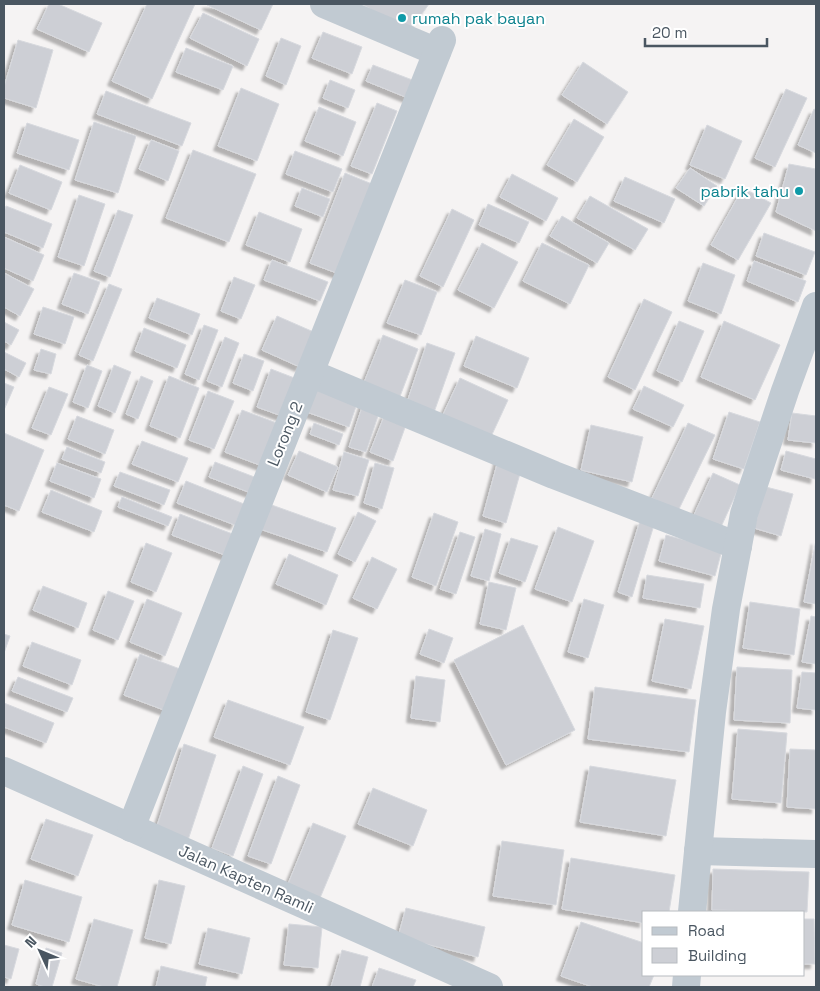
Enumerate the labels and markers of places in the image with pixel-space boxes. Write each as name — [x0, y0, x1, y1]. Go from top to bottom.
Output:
place label: rumah pak bayan — [412, 8, 545, 29]
marker: rumah pak bayan — [396, 12, 408, 24]
place label: pabrik tahu — [701, 181, 789, 202]
marker: pabrik tahu — [793, 185, 805, 197]

